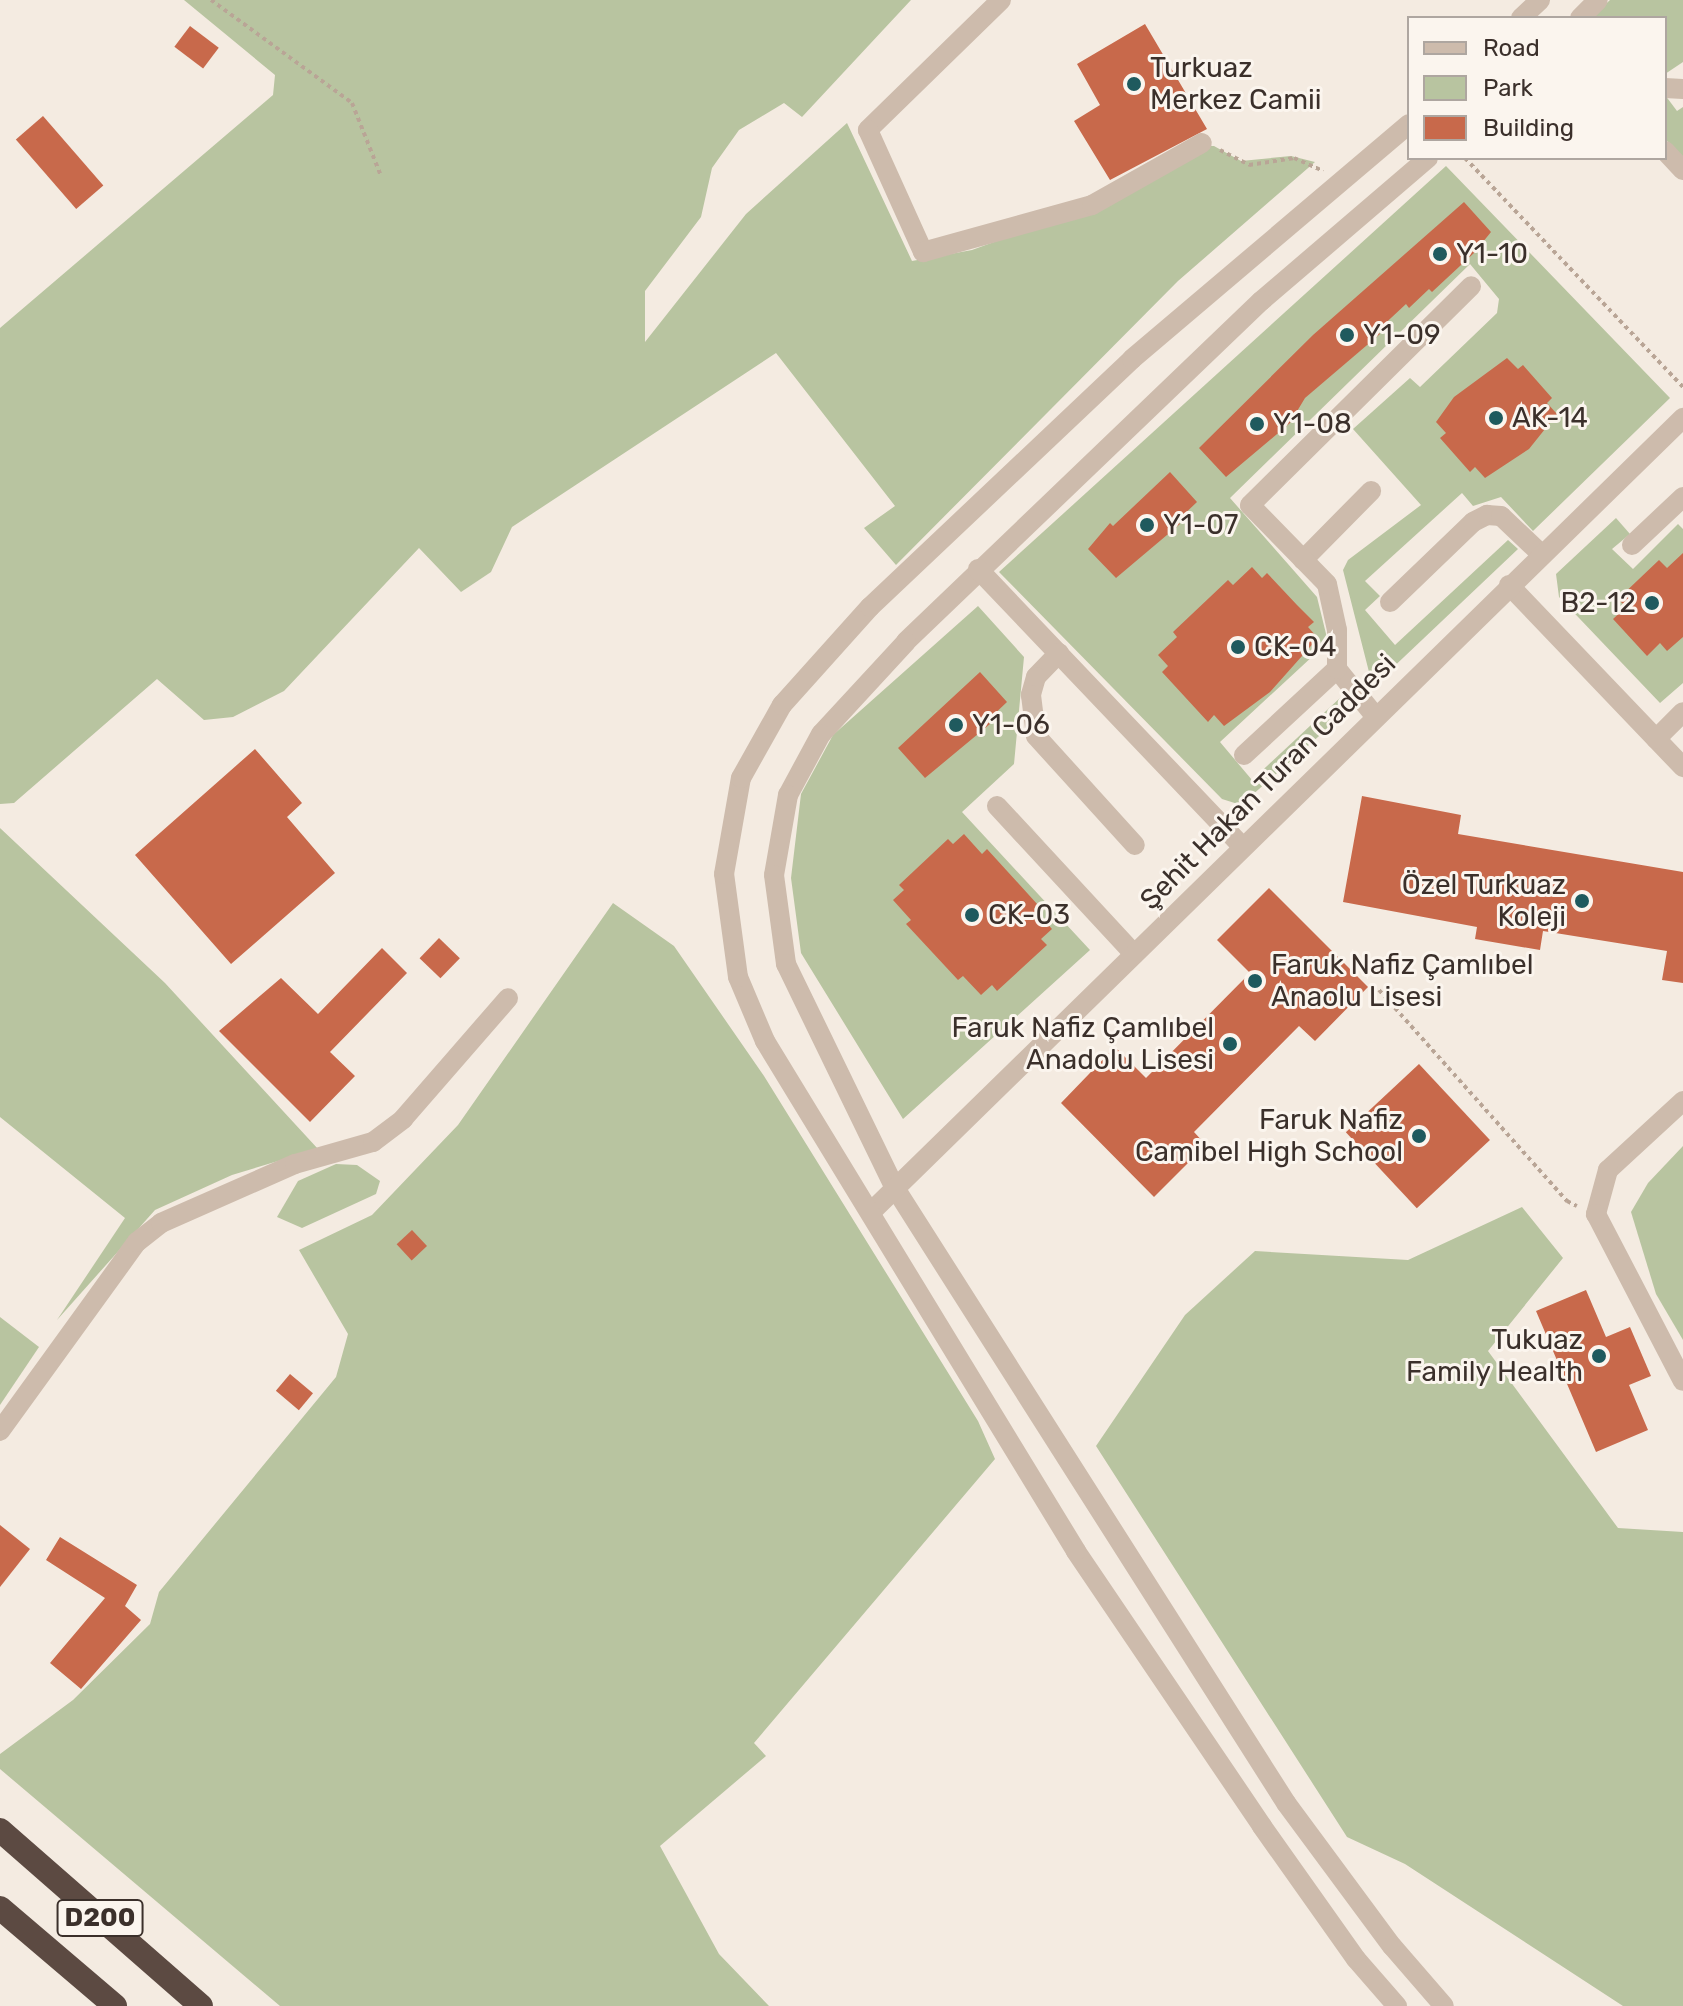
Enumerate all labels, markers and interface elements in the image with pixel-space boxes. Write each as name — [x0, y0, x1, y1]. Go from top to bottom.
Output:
legend — [1407, 16, 1667, 160]
text: Road — [1483, 34, 1540, 62]
place label: Turkuaz Merkez Camii — [1150, 51, 1322, 117]
text: Park — [1483, 74, 1533, 102]
marker: Turkuaz Merkez Camii — [1125, 75, 1143, 93]
text: Building — [1483, 114, 1574, 142]
place label: Y1-10 — [1456, 237, 1528, 271]
marker: Y1-10 — [1431, 245, 1449, 263]
place label: Y1-09 — [1363, 318, 1441, 352]
marker: Y1-09 — [1338, 326, 1356, 344]
place label: AK-14 — [1512, 401, 1588, 435]
place label: Y1-08 — [1273, 407, 1352, 441]
marker: AK-14 — [1487, 409, 1505, 427]
marker: Y1-08 — [1248, 415, 1266, 433]
place label: Y1-07 — [1163, 508, 1238, 542]
marker: Y1-07 — [1138, 516, 1156, 534]
place label: B2-12 — [1561, 586, 1636, 620]
marker: B2-12 — [1643, 594, 1661, 612]
place label: CK-04 — [1254, 630, 1337, 664]
marker: CK-04 — [1229, 638, 1247, 656]
street label: Şehit Hakan Turan Caddesi — [1133, 647, 1403, 917]
place label: Y1-06 — [972, 708, 1050, 742]
marker: Y1-06 — [947, 716, 965, 734]
place label: Özel Turkuaz Koleji — [1401, 868, 1566, 934]
marker: Özel Turkuaz Koleji — [1573, 892, 1591, 910]
place label: CK-03 — [988, 898, 1070, 932]
marker: CK-03 — [963, 906, 981, 924]
place label: Faruk Nafiz Çamlıbel Anaolu Lisesi — [1271, 948, 1534, 1014]
marker: Faruk Nafiz Çamlıbel Anaolu Lisesi — [1246, 972, 1264, 990]
place label: Faruk Nafiz Çamlıbel Anadolu Lisesi — [951, 1011, 1214, 1077]
marker: Faruk Nafiz Çamlıbel Anadolu Lisesi — [1221, 1035, 1239, 1053]
place label: Faruk Nafiz Camibel High School — [1135, 1103, 1403, 1169]
marker: Faruk Nafiz Camibel High School — [1410, 1127, 1428, 1145]
place label: Tukuaz Family Health — [1405, 1323, 1583, 1389]
marker: Tukuaz Family Health — [1590, 1347, 1608, 1365]
road number: D200 — [56, 1896, 144, 1940]

